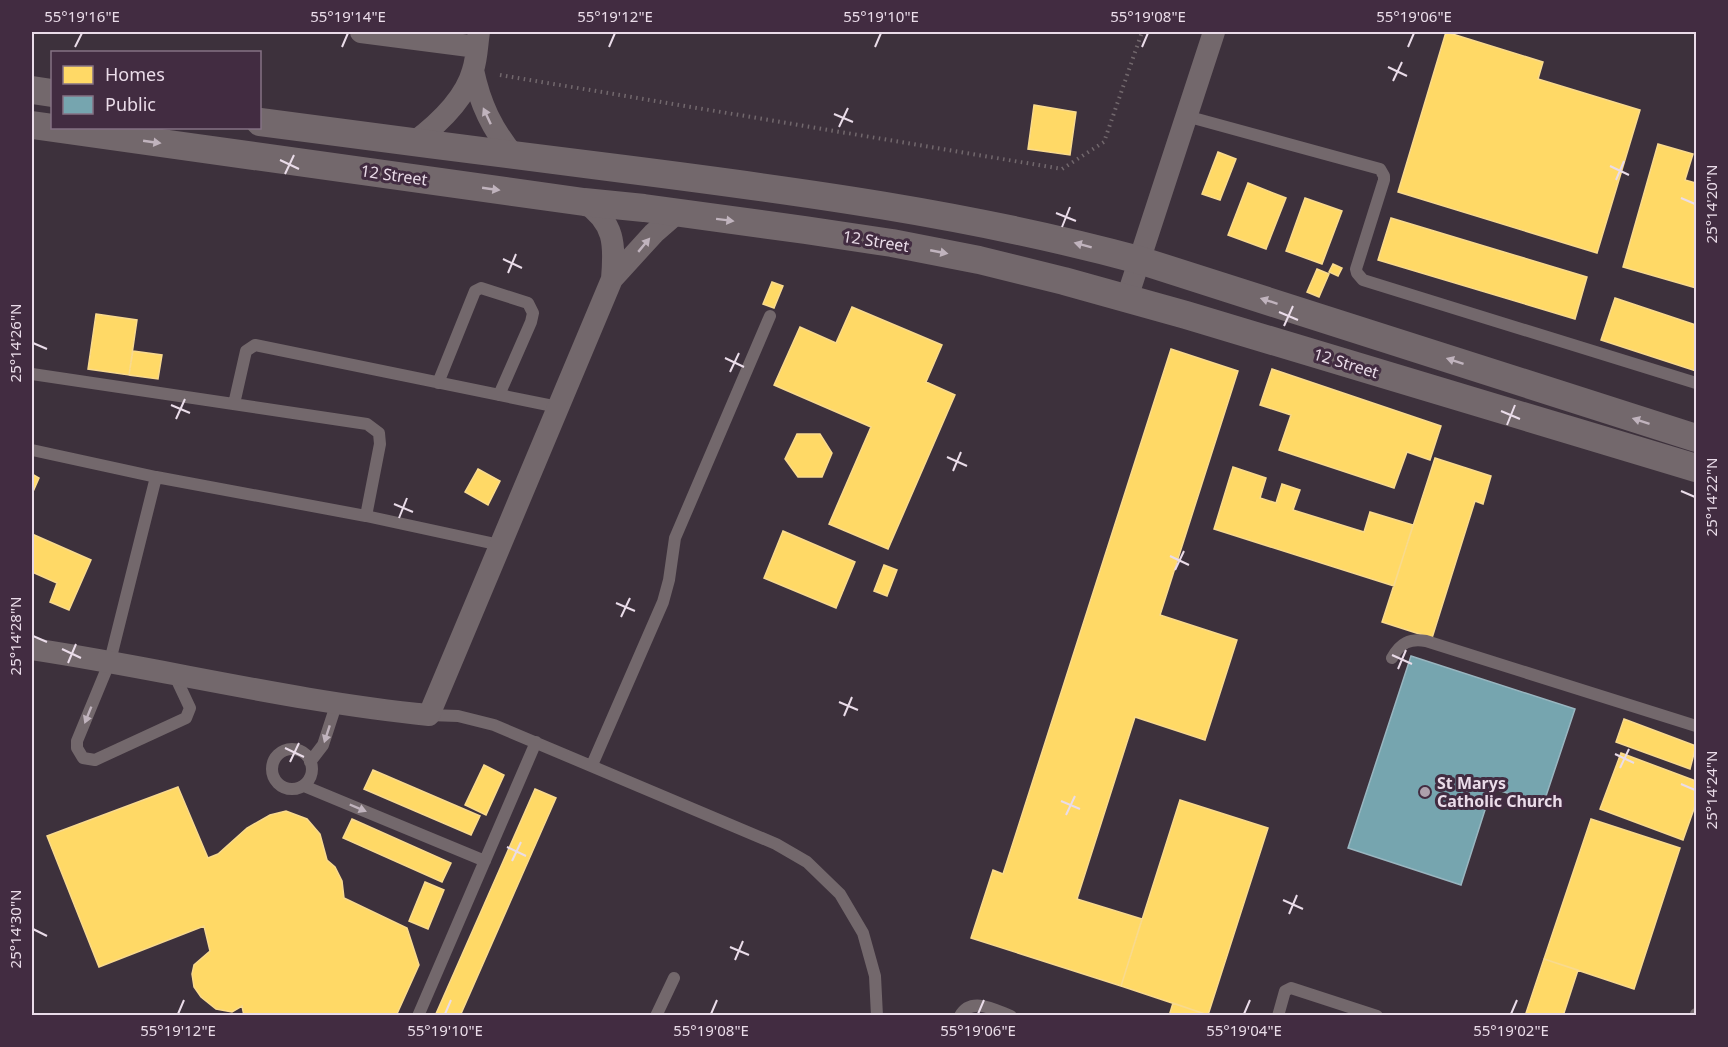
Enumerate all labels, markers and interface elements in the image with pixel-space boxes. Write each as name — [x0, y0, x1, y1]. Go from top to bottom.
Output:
text: 55°19'16"E — [44, 6, 120, 26]
text: 55°19'14"E — [310, 6, 386, 26]
text: 55°19'12"E — [577, 6, 653, 26]
text: 55°19'10"E — [843, 6, 919, 26]
text: 55°19'08"E — [1110, 6, 1186, 26]
text: 55°19'06"E — [1376, 6, 1452, 26]
legend — [51, 51, 261, 129]
text: Homes — [105, 62, 165, 86]
text: Public — [105, 92, 156, 116]
one-way arrow — [482, 108, 491, 125]
one-way arrow — [142, 137, 161, 146]
street label: 12 Street — [359, 159, 429, 191]
text: 25°14'20"N — [1701, 165, 1721, 243]
one-way arrow — [481, 184, 500, 193]
one-way arrow — [716, 215, 735, 224]
street label: 12 Street — [841, 225, 911, 257]
one-way arrow — [637, 237, 650, 253]
one-way arrow — [1074, 239, 1092, 249]
one-way arrow — [930, 248, 949, 257]
one-way arrow — [1260, 296, 1278, 306]
text: 25°14'26"N — [5, 304, 25, 382]
street label: 12 Street — [1311, 343, 1382, 383]
one-way arrow — [1446, 356, 1464, 365]
one-way arrow — [1632, 415, 1650, 425]
text: 25°14'22"N — [1701, 458, 1721, 536]
text: 25°14'28"N — [5, 597, 25, 675]
one-way arrow — [83, 706, 92, 724]
one-way arrow — [321, 725, 331, 743]
text: 25°14'24"N — [1701, 751, 1721, 829]
place label: St Marys Catholic Church — [1437, 772, 1563, 812]
marker: St Marys Catholic Church — [1418, 785, 1432, 799]
one-way arrow — [349, 803, 367, 813]
text: 25°14'30"N — [5, 890, 25, 968]
text: 55°19'12"E — [140, 1020, 216, 1040]
text: 55°19'10"E — [407, 1020, 483, 1040]
text: 55°19'08"E — [673, 1020, 749, 1040]
text: 55°19'06"E — [940, 1020, 1016, 1040]
text: 55°19'04"E — [1206, 1020, 1282, 1040]
text: 55°19'02"E — [1473, 1020, 1549, 1040]

